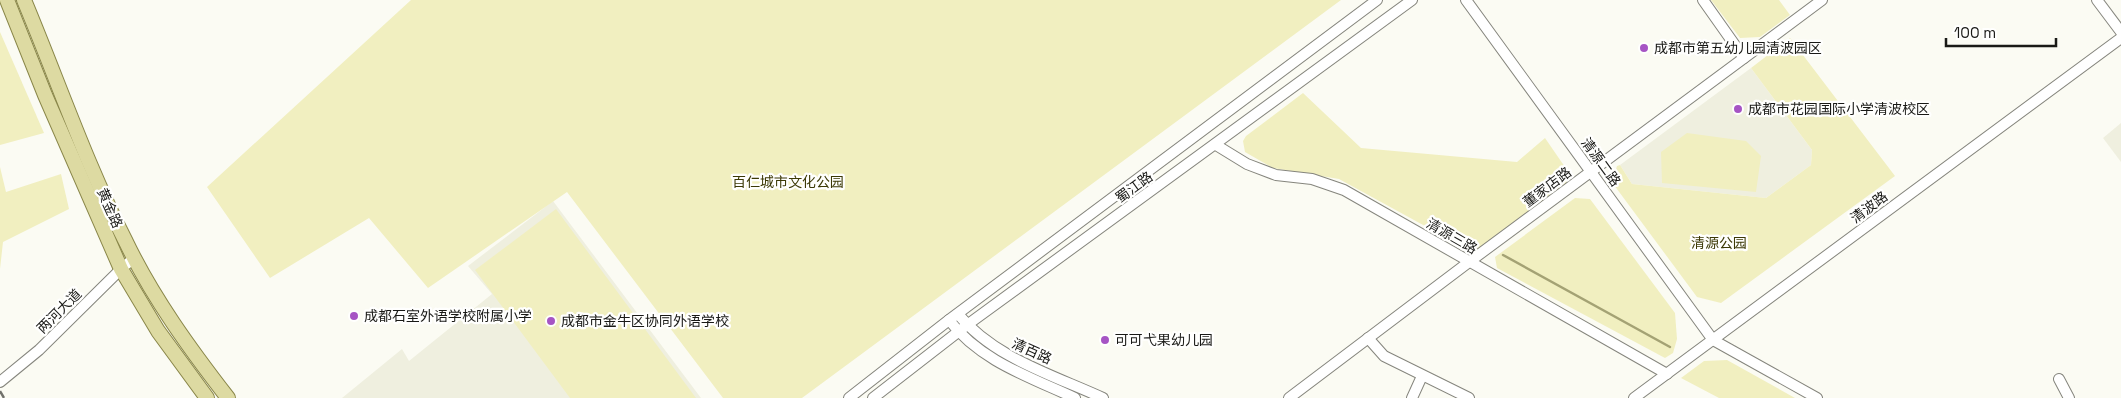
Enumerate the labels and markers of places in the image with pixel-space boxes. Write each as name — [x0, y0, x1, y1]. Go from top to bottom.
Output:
place label: 成都市第五幼儿园清波园区 — [1654, 39, 1822, 57]
marker: 成都市第五幼儿园清波园区 — [1638, 42, 1650, 54]
place label: 成都市花园国际小学清波校区 — [1748, 100, 1930, 118]
marker: 成都市花园国际小学清波校区 — [1732, 103, 1744, 115]
place label: 成都石室外语学校附属小学 — [364, 307, 532, 325]
marker: 成都石室外语学校附属小学 — [348, 310, 360, 322]
place label: 成都市金牛区协同外语学校 — [561, 312, 729, 330]
marker: 成都市金牛区协同外语学校 — [545, 315, 557, 327]
place label: 可可弋果幼儿园 — [1115, 331, 1213, 349]
marker: 可可弋果幼儿园 — [1099, 334, 1111, 346]

